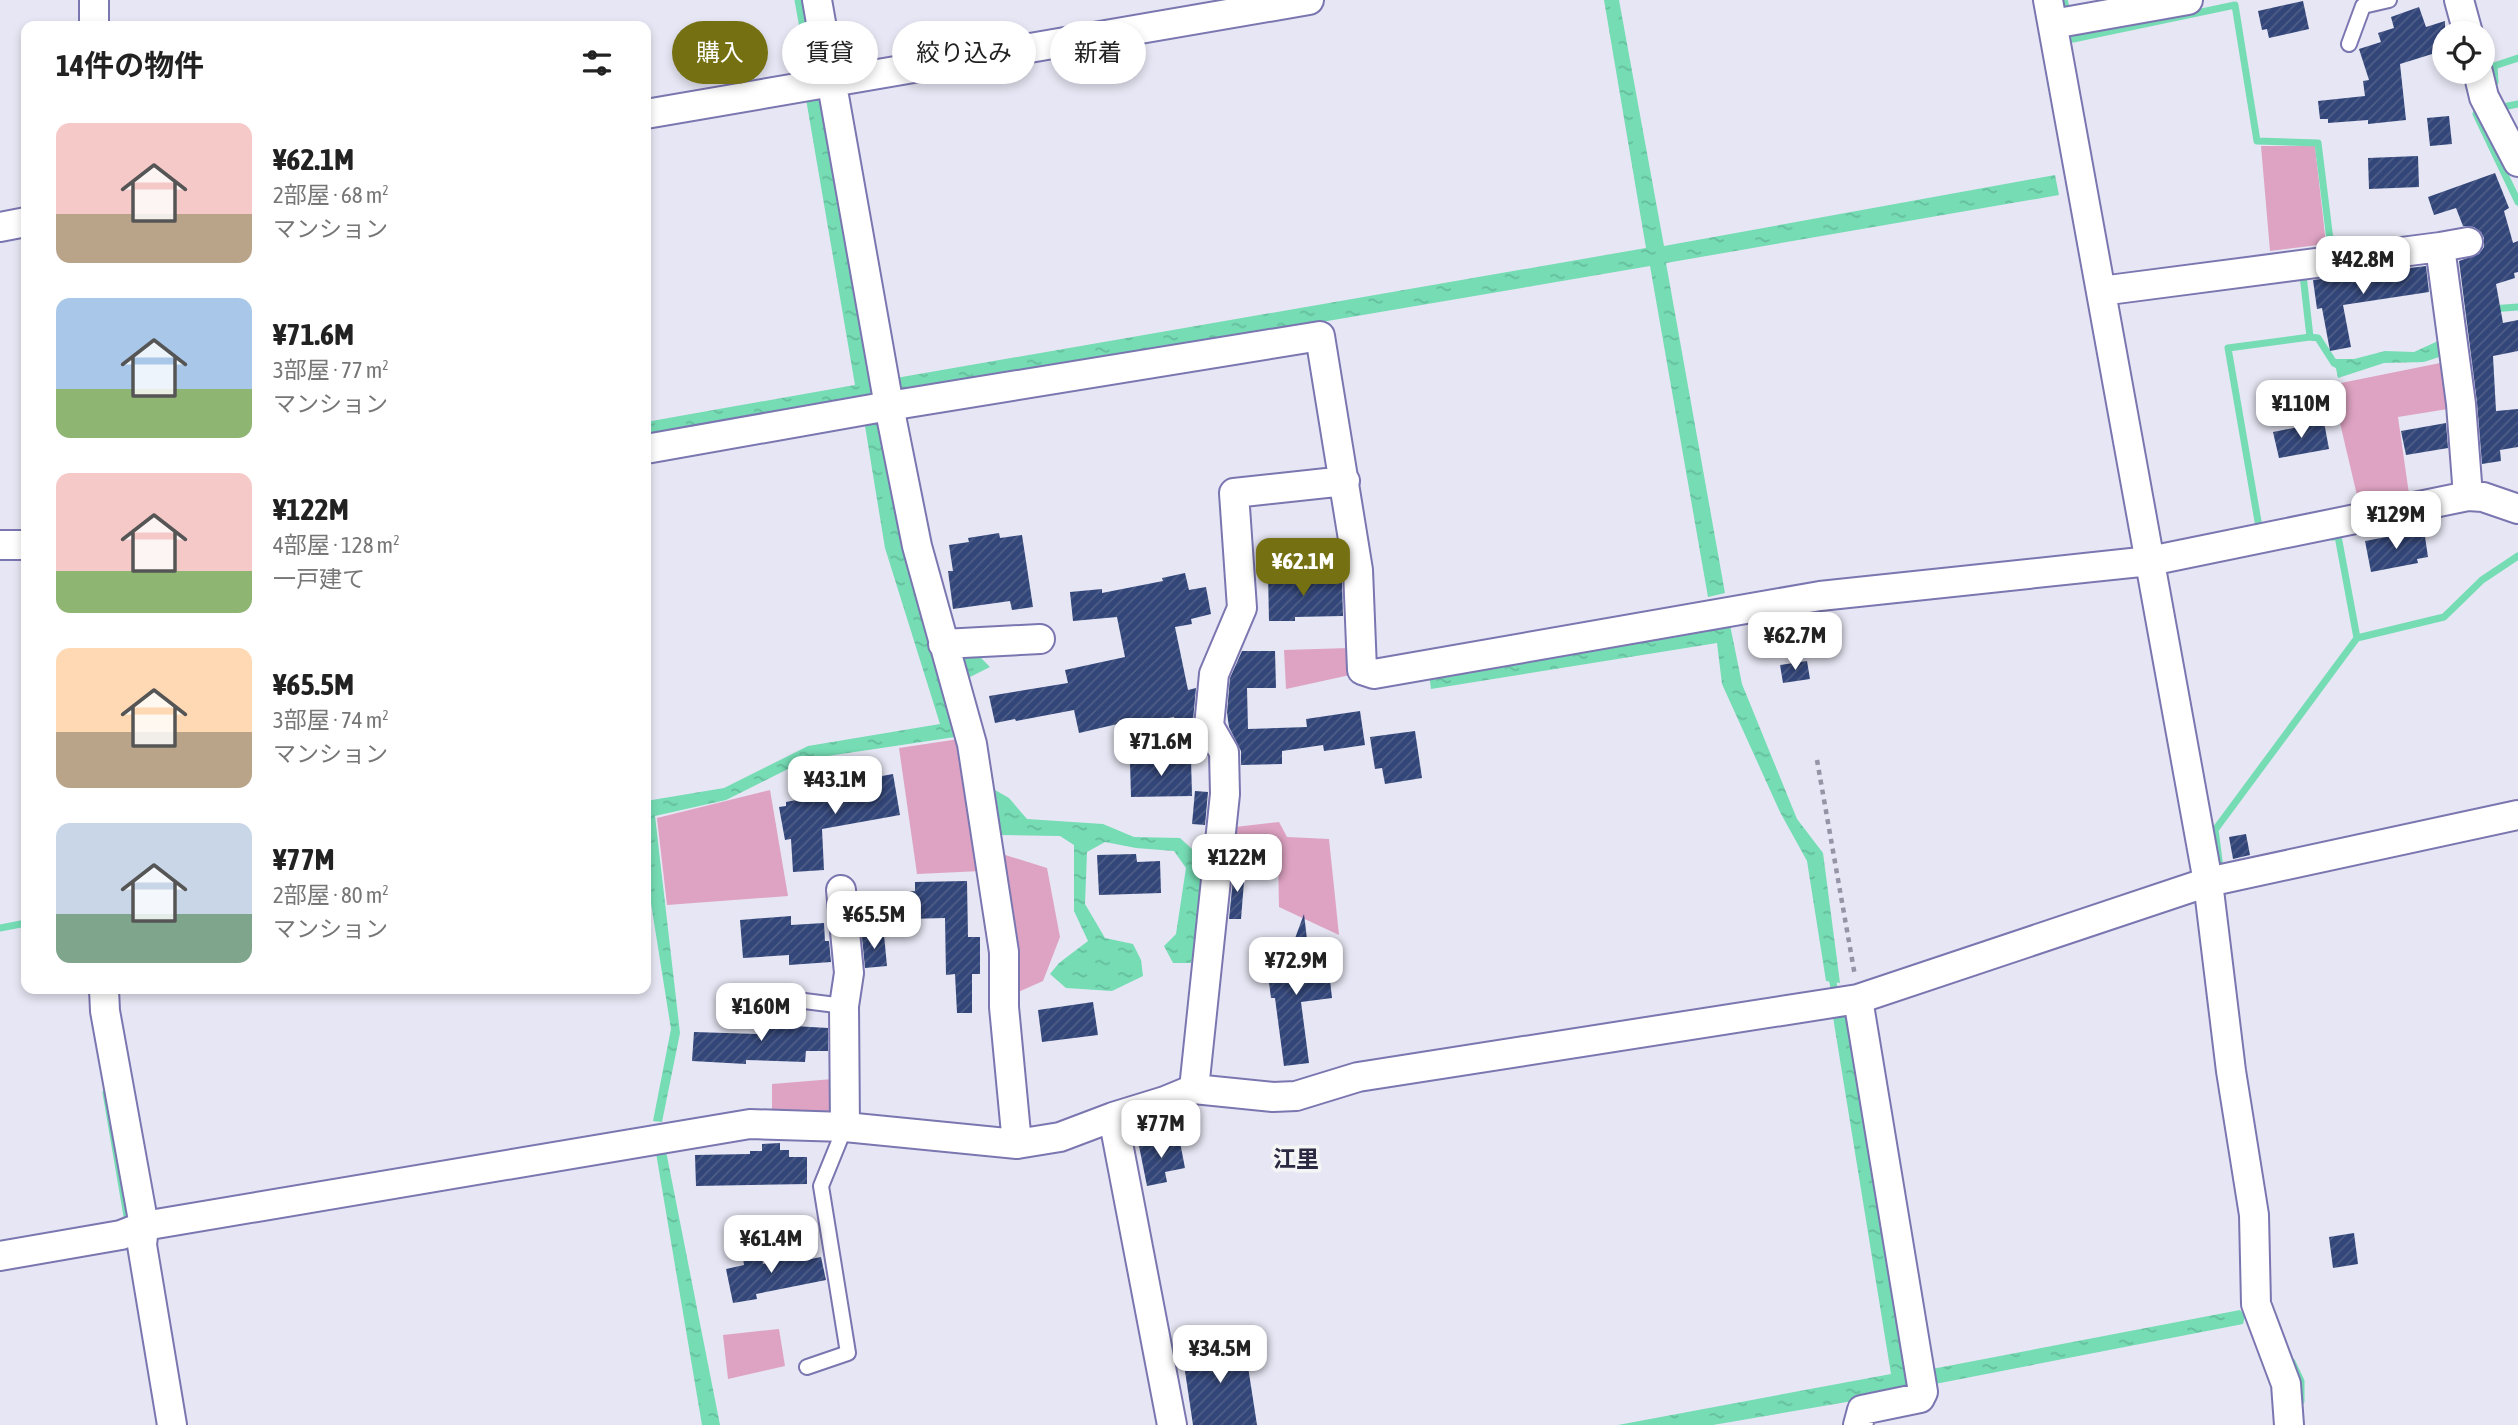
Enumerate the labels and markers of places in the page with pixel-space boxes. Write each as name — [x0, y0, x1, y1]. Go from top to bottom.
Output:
pin: ¥42.8M — [2306, 236, 2420, 296]
pin: ¥110M — [2252, 380, 2350, 440]
pin: ¥129M — [2347, 491, 2445, 551]
pin: ¥62.1M — [1246, 538, 1360, 598]
pin: ¥62.7M — [1738, 612, 1852, 672]
pin: ¥71.6M — [1104, 718, 1218, 778]
pin: ¥43.1M — [778, 756, 892, 816]
pin: ¥122M — [1188, 834, 1286, 894]
pin: ¥65.5M — [817, 892, 931, 951]
pin: ¥72.9M — [1239, 937, 1353, 997]
pin: ¥160M — [712, 984, 810, 1043]
pin: ¥77M — [1120, 1100, 1202, 1160]
pin: ¥61.4M — [714, 1216, 828, 1275]
pin: ¥34.5M — [1163, 1326, 1277, 1385]

